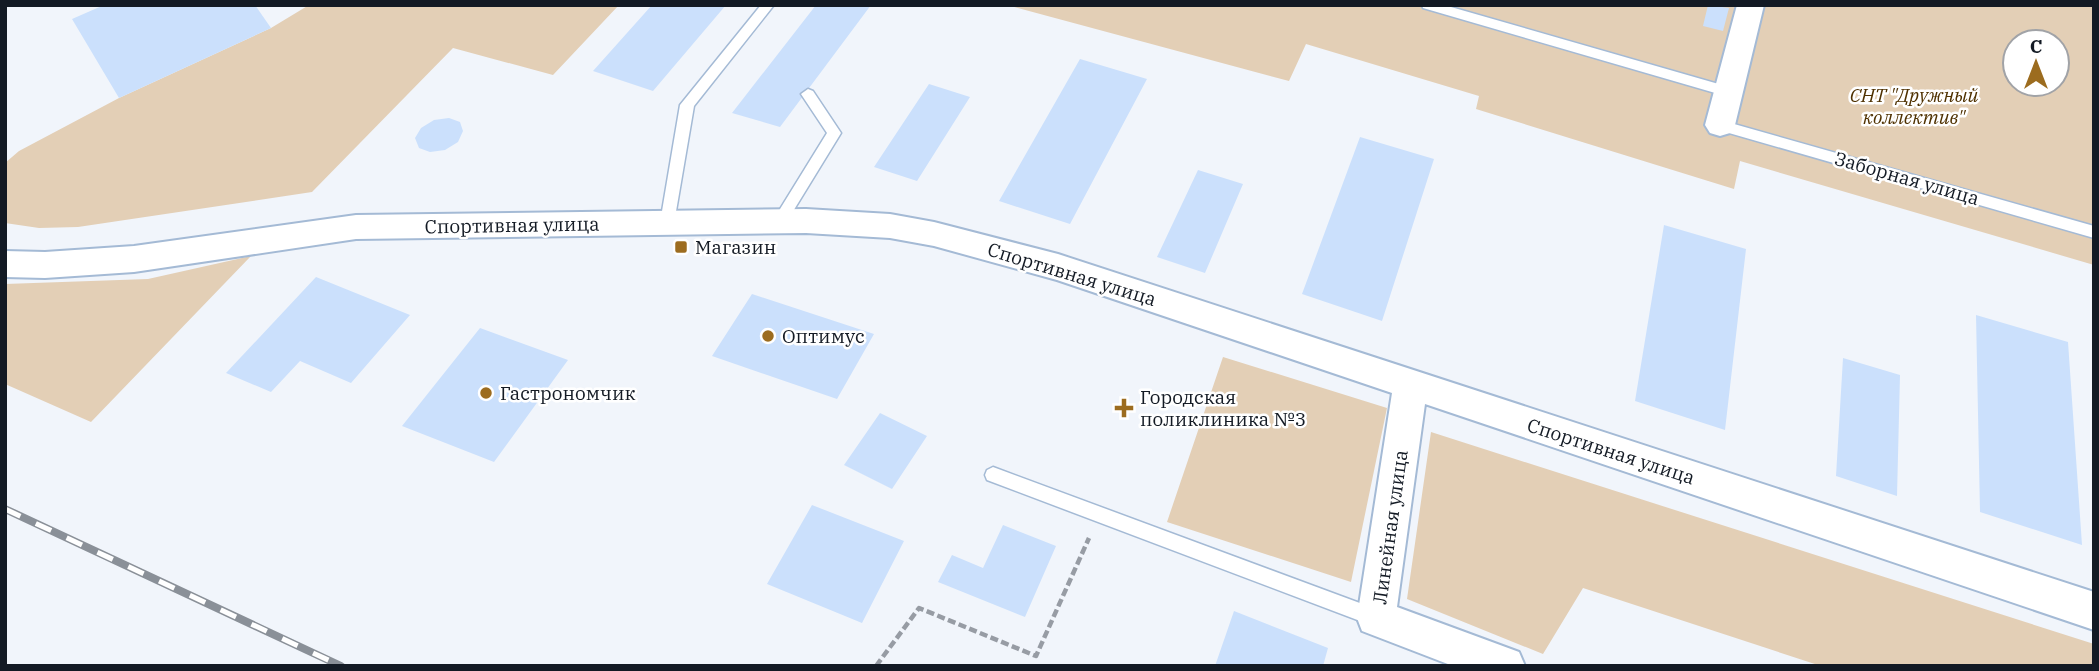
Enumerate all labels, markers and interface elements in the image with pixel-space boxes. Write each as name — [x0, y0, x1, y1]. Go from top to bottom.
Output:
north arrow — [2001, 28, 2071, 98]
text: С — [2030, 34, 2042, 58]
park label: СНТ "Дружный коллектив" — [1850, 83, 1979, 129]
street label: Заборная улица — [1832, 146, 1982, 210]
street label: Спортивная улица — [424, 211, 600, 239]
place label: Магазин — [695, 235, 776, 259]
street label: Спортивная улица — [985, 237, 1159, 311]
marker: Магазин — [673, 239, 689, 255]
place label: Оптимус — [782, 324, 865, 348]
marker: Оптимус — [760, 328, 776, 344]
place label: Гастрономчик — [500, 381, 636, 405]
marker: Гастрономчик — [478, 385, 494, 401]
place label: Городская поликлиника №3 — [1140, 385, 1306, 431]
marker: Городская поликлиника №3 — [1114, 398, 1134, 418]
street label: Спортивная улица — [1524, 413, 1698, 489]
street label: Линейная улица — [1367, 448, 1413, 606]

